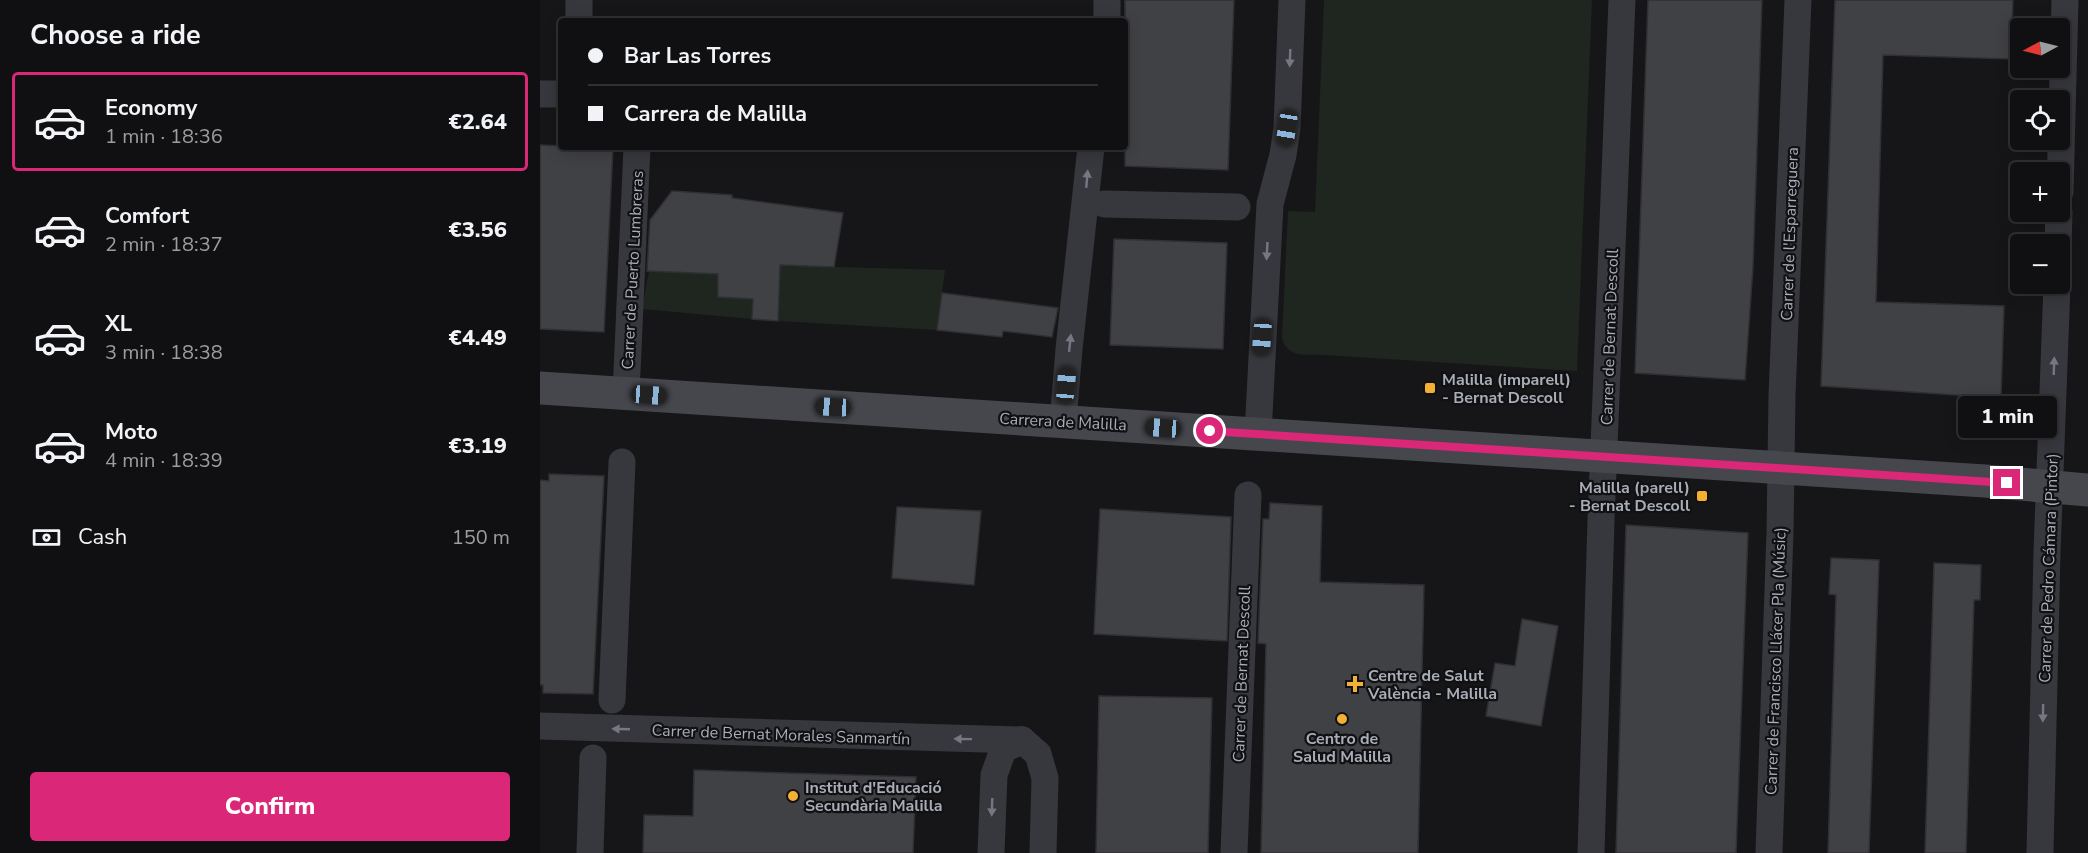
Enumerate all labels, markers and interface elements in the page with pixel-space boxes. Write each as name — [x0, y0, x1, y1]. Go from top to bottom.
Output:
text: Choose a ride — [30, 17, 201, 54]
north arrow — [2010, 18, 2070, 78]
map controls — [2010, 18, 2070, 294]
text: Bar Las Torres — [624, 41, 771, 71]
one-way arrow — [1285, 49, 1295, 68]
button: locate — [2010, 90, 2070, 150]
text: Economy — [105, 93, 197, 123]
icon: car — [33, 95, 87, 149]
text: Carrera de Malilla — [624, 99, 807, 129]
text: €2.64 — [448, 107, 507, 137]
car — [1275, 109, 1299, 147]
text: 1 min · 18:36 — [105, 123, 223, 150]
street label: Carrer de l'Esparreguera — [1776, 147, 1804, 321]
button: + — [2010, 162, 2070, 222]
street label: Carrer de Puerto Lumbreras — [617, 170, 649, 370]
one-way arrow — [1082, 170, 1092, 189]
text: Comfort — [105, 201, 189, 231]
icon: car — [33, 203, 87, 257]
text: €3.56 — [448, 215, 507, 245]
text: 2 min · 18:37 — [105, 231, 223, 258]
button: − — [2010, 234, 2070, 294]
one-way arrow — [1263, 242, 1272, 261]
street label: Carrer de Bernat Descoll — [1596, 248, 1624, 426]
text: XL — [105, 309, 132, 339]
icon: car — [33, 311, 87, 365]
car — [1252, 318, 1272, 356]
text: €4.49 — [448, 323, 507, 353]
one-way arrow — [1065, 333, 1075, 352]
text: 3 min · 18:38 — [105, 339, 223, 366]
one-way arrow — [2050, 356, 2059, 375]
car — [1055, 366, 1077, 404]
place label: Malilla (imparell) - Bernat Descoll — [1442, 369, 1571, 409]
marker: Malilla (imparell) - Bernat Descoll — [1423, 381, 1437, 395]
car — [630, 385, 668, 405]
callout: 1 min — [1958, 396, 2056, 438]
car — [815, 397, 851, 417]
text: 1 min — [1981, 403, 2034, 430]
street label: Carrera de Malilla — [999, 408, 1127, 436]
text: Moto — [105, 417, 158, 447]
route start — [1196, 417, 1223, 444]
car — [1144, 418, 1182, 438]
icon: car — [33, 419, 87, 473]
text: €3.19 — [448, 431, 507, 461]
text: 4 min · 18:39 — [105, 447, 223, 474]
street label: Carrer de Pedro Cámara (Pintor) — [2034, 453, 2064, 683]
route end — [1993, 469, 2020, 496]
place label: Malilla (parell) - Bernat Descoll — [1569, 477, 1690, 517]
marker: Malilla (parell) - Bernat Descoll — [1695, 489, 1709, 503]
icon: cash — [30, 521, 63, 554]
text: Cash — [78, 522, 127, 552]
text: 150 m — [452, 524, 510, 551]
street label: Carrer de Francisco Llácer Pla (Músic) — [1760, 527, 1792, 795]
street label: Carrer de Bernat Descoll — [1228, 585, 1256, 763]
place label: Centre de Salut València - Malilla — [1367, 665, 1497, 705]
marker: Centre de Salut València - Malilla — [1346, 675, 1364, 693]
one-way arrow — [2038, 704, 2048, 723]
marker: Centro de Salud Malilla — [1335, 712, 1349, 726]
street label: Carrer de Bernat Morales Sanmartín — [651, 719, 911, 751]
one-way arrow — [612, 724, 631, 733]
place label: Centro de Salud Malilla — [1293, 728, 1391, 768]
one-way arrow — [954, 734, 973, 744]
button: Confirm — [30, 772, 510, 841]
place label: Institut d'Educació Secundària Malilla — [805, 777, 943, 817]
marker: Institut d'Educació Secundària Malilla — [786, 789, 800, 803]
one-way arrow — [988, 797, 997, 816]

